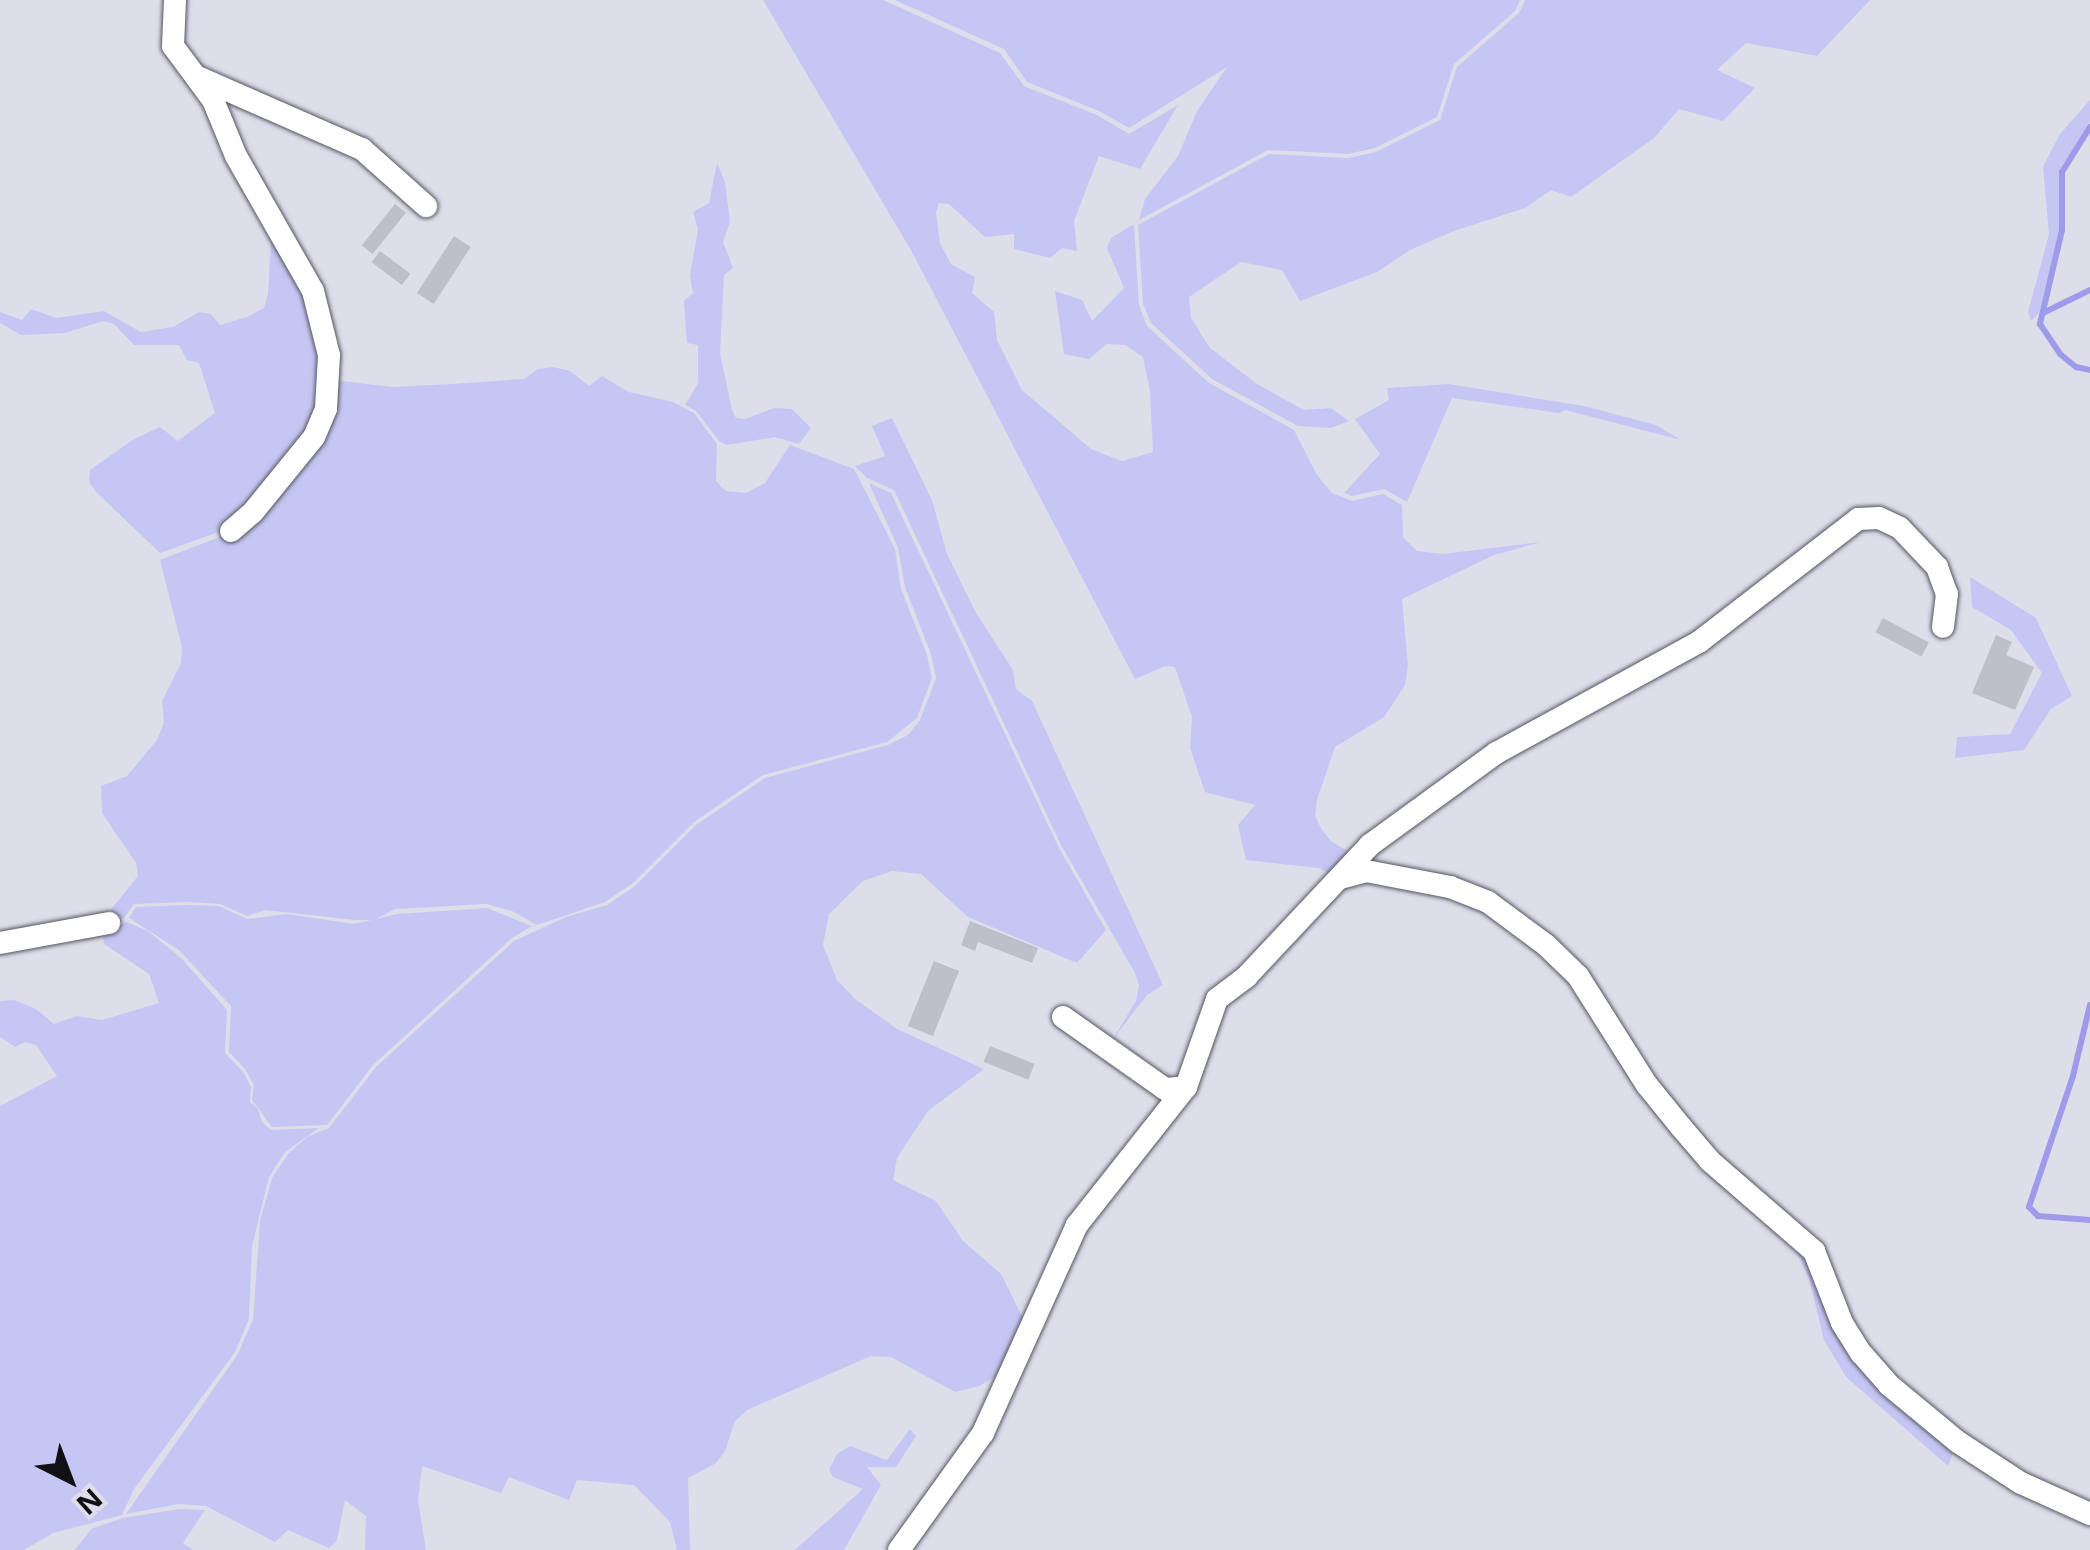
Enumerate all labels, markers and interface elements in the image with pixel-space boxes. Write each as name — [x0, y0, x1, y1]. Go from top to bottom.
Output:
north arrow — [20, 1430, 120, 1530]
text: N — [69, 1481, 111, 1524]

